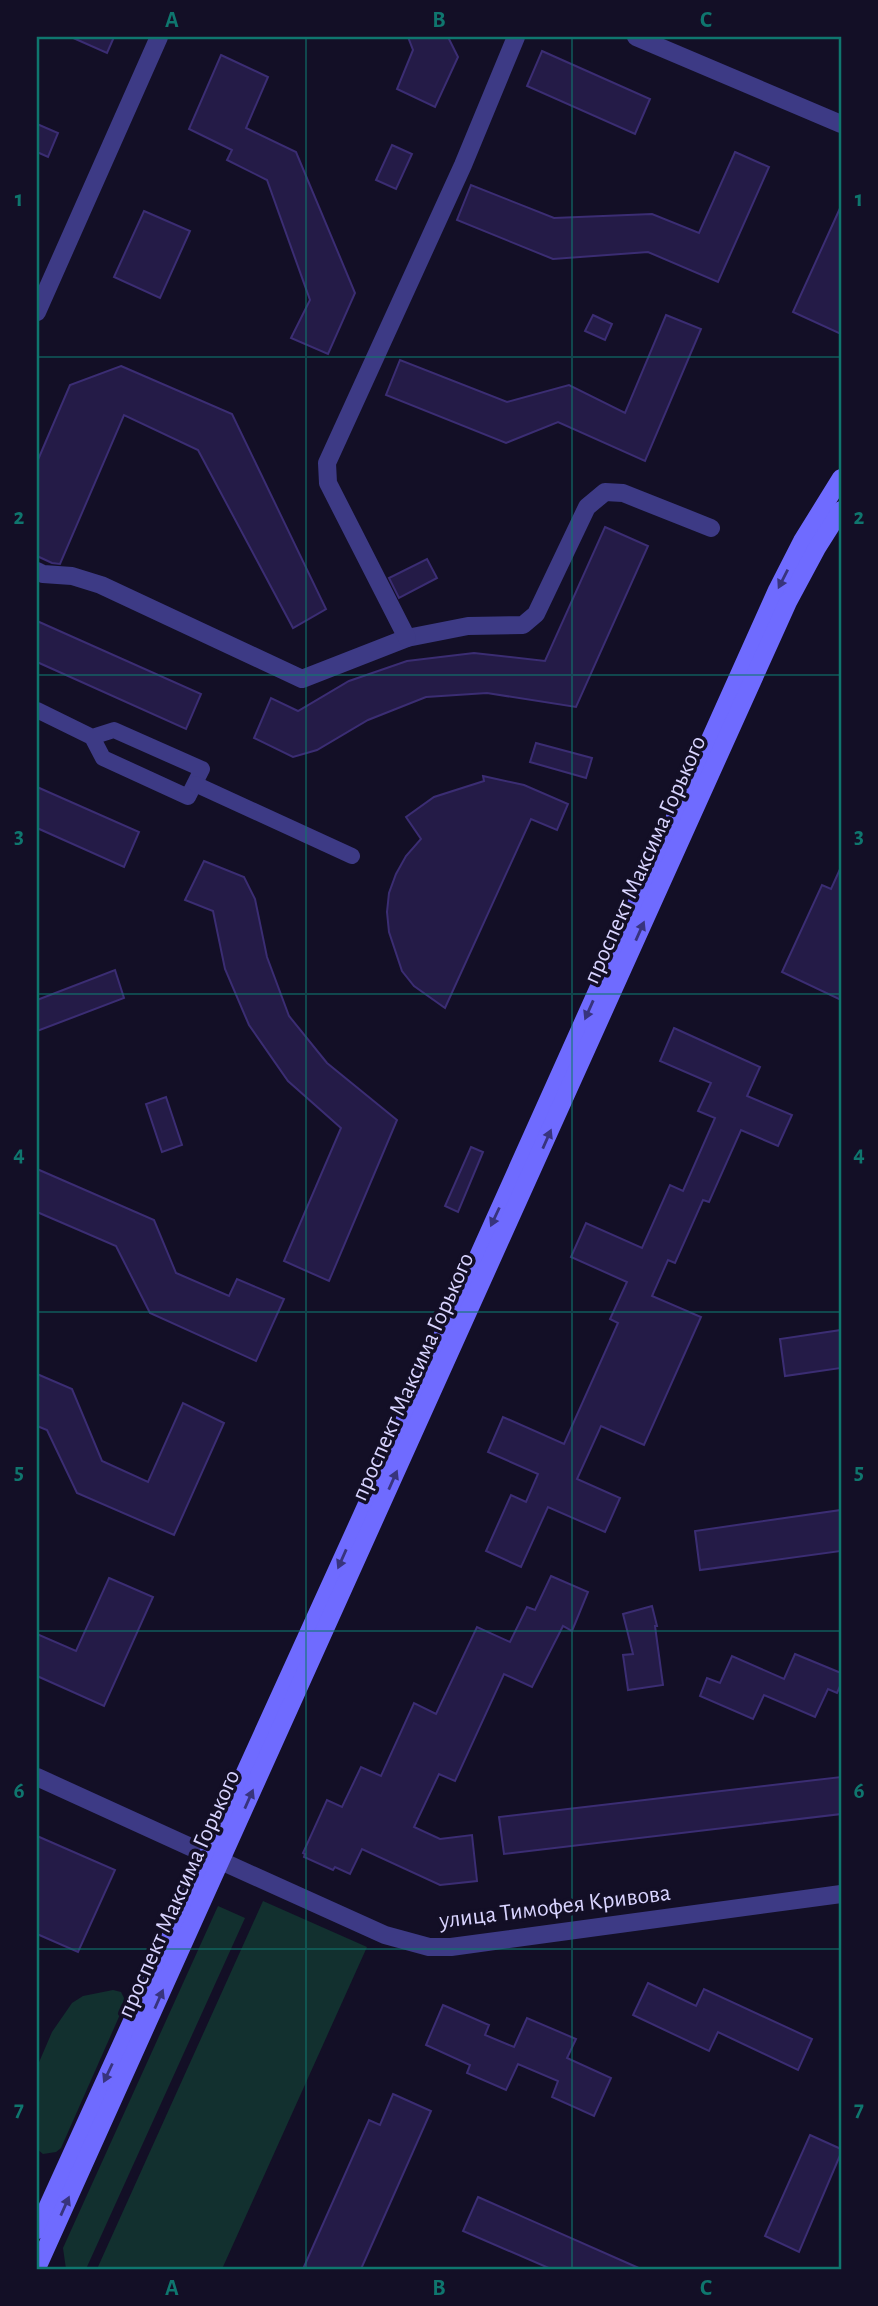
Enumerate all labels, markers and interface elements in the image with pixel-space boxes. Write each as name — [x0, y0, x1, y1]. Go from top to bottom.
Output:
text: A — [165, 9, 179, 32]
text: B — [432, 9, 446, 32]
text: C — [700, 9, 712, 32]
text: 1 — [15, 188, 23, 211]
text: 1 — [855, 188, 863, 211]
text: 2 — [14, 506, 25, 529]
text: 2 — [854, 506, 865, 529]
one-way arrow — [777, 569, 788, 589]
street label: проспект Максима Горького — [579, 733, 711, 987]
text: 3 — [14, 825, 24, 848]
text: 3 — [854, 825, 864, 848]
one-way arrow — [634, 921, 646, 941]
one-way arrow — [583, 1000, 595, 1020]
one-way arrow — [542, 1128, 553, 1149]
text: 4 — [13, 1143, 25, 1166]
text: 4 — [853, 1143, 865, 1166]
one-way arrow — [489, 1207, 501, 1227]
street label: проспект Максима Горького — [347, 1250, 479, 1504]
text: 5 — [14, 1461, 24, 1484]
text: 5 — [854, 1461, 864, 1484]
one-way arrow — [387, 1470, 399, 1490]
one-way arrow — [336, 1549, 348, 1569]
street label: проспект Максима Горького — [113, 1767, 245, 2021]
text: 6 — [13, 1780, 25, 1803]
text: 6 — [853, 1780, 865, 1803]
one-way arrow — [243, 1789, 255, 1809]
street label: улица Тимофея Кривова — [437, 1881, 672, 1933]
one-way arrow — [153, 1989, 165, 2009]
one-way arrow — [102, 2063, 114, 2083]
text: 7 — [14, 2098, 24, 2121]
text: 7 — [854, 2098, 864, 2121]
one-way arrow — [59, 2196, 71, 2216]
text: A — [165, 2277, 179, 2300]
text: B — [432, 2277, 446, 2300]
text: C — [700, 2277, 712, 2300]

